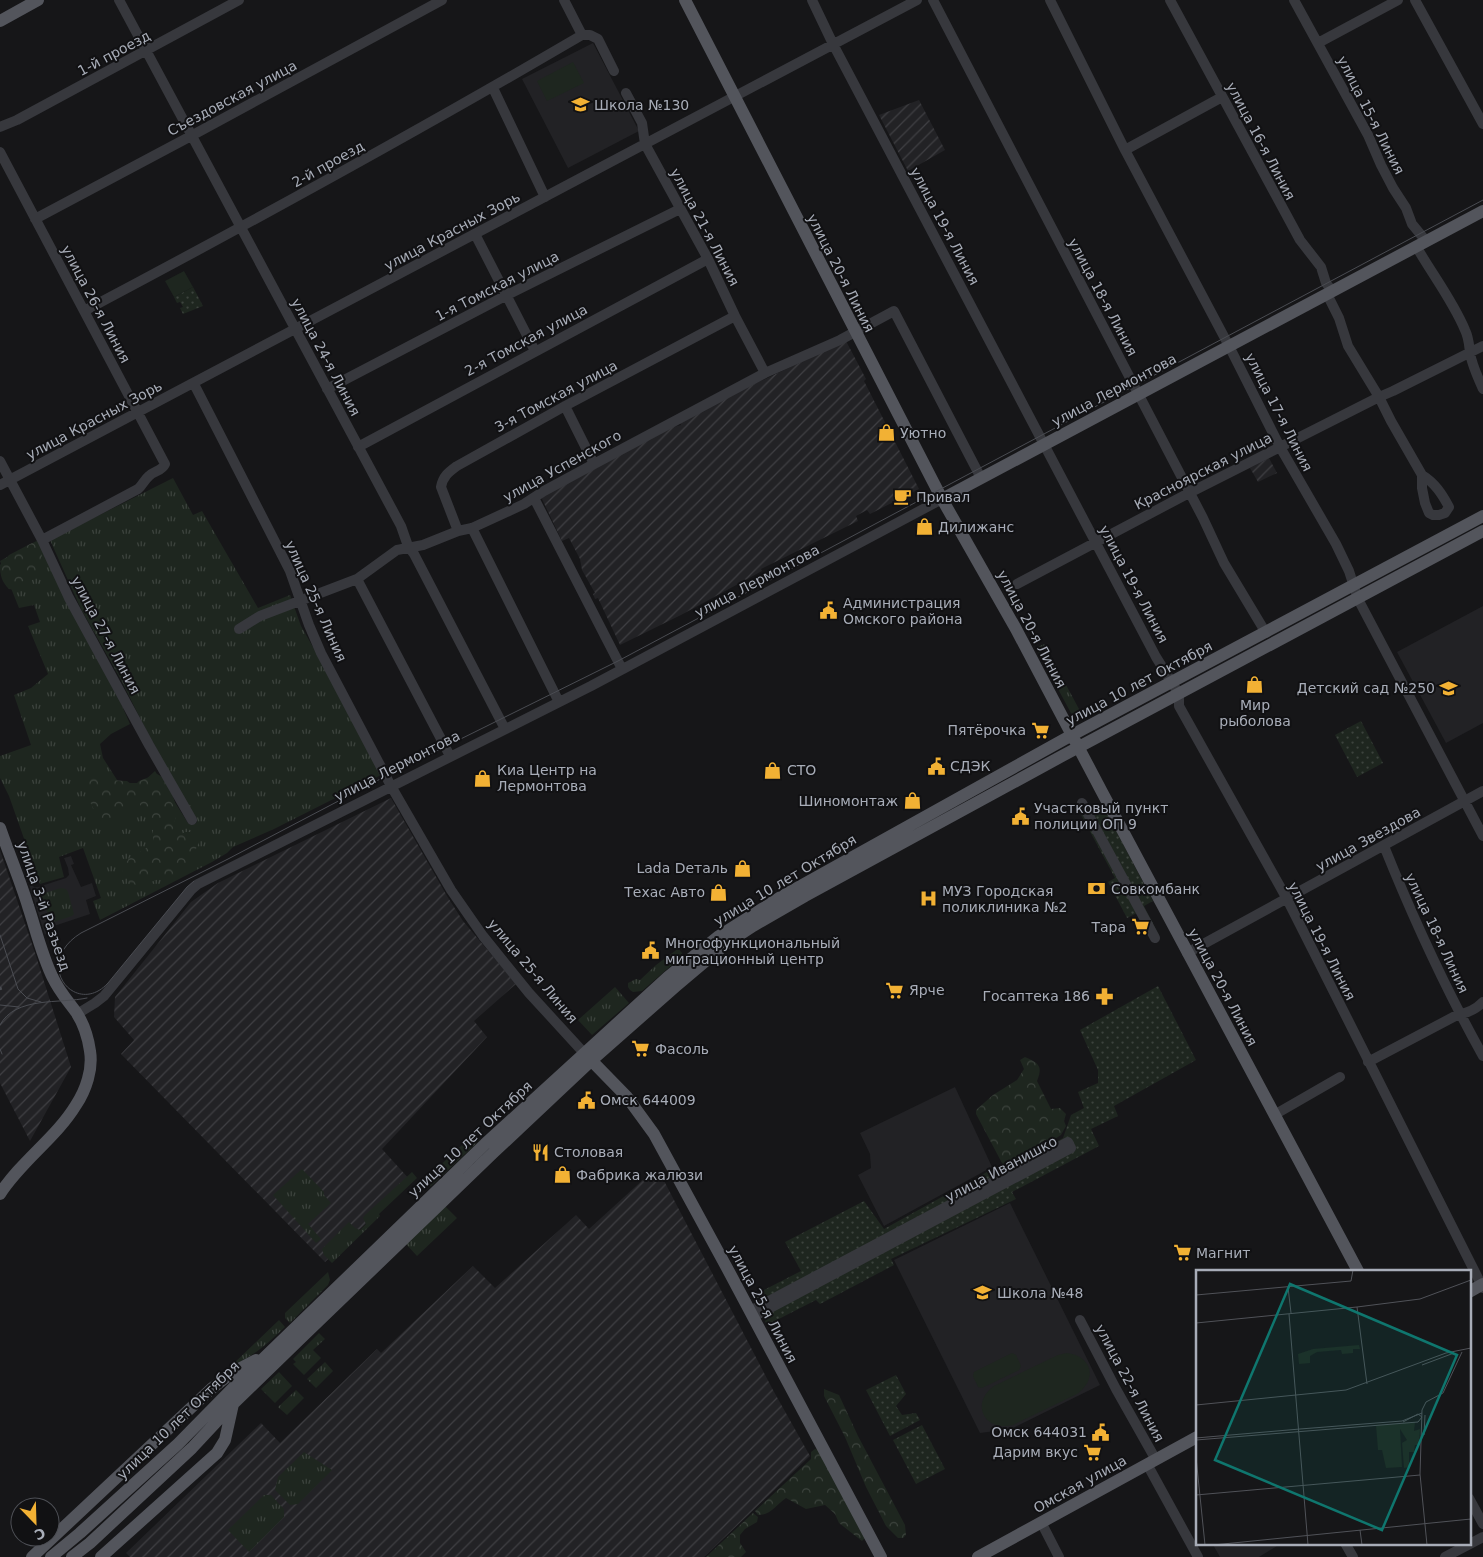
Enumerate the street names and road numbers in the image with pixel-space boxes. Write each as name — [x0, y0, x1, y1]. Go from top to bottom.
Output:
street label: 1-й проезд — [75, 27, 153, 79]
street label: улица 15-я Линия — [1334, 53, 1408, 177]
street label: Съездовская улица — [165, 57, 299, 139]
street label: улица 16-я Линия — [1223, 79, 1299, 203]
street label: 2-й проезд — [289, 138, 367, 190]
street label: улица 19-я Линия — [907, 164, 983, 288]
street label: улица 21-я Линия — [667, 165, 743, 289]
street label: улица Красных Зорь — [381, 188, 523, 274]
street label: улица 20-я Линия — [804, 211, 878, 335]
street label: улица 18-я Линия — [1065, 235, 1141, 359]
street label: улица 26-я Линия — [58, 242, 134, 366]
street label: 1-я Томская улица — [433, 248, 561, 324]
street label: улица 24-я Линия — [288, 295, 364, 419]
street label: 2-я Томская улица — [462, 301, 590, 379]
street label: улица Лермонтова — [1049, 350, 1179, 430]
street label: улица 17-я Линия — [1242, 350, 1316, 474]
street label: 3-я Томская улица — [492, 357, 620, 435]
street label: улица Красных Зорь — [23, 377, 165, 463]
street label: улица Успенского — [500, 427, 624, 505]
street label: Красноярская улица — [1132, 429, 1274, 513]
street label: улица 19-я Линия — [1096, 522, 1172, 646]
street label: улица 25-я Линия — [282, 538, 350, 664]
street label: улица Лермонтова — [692, 541, 822, 621]
street label: улица 20-я Линия — [994, 567, 1070, 691]
street label: улица 27-я Линия — [68, 573, 144, 697]
street label: улица 10 лет Октября — [1063, 638, 1215, 728]
street label: улица Лермонтова — [332, 727, 462, 805]
street label: улица Звездова — [1313, 804, 1423, 874]
street label: улица 10 лет Октября — [711, 831, 859, 929]
street label: улица 3-й Разъезд — [14, 839, 74, 973]
street label: улица 18-я Линия — [1402, 870, 1472, 996]
street label: улица 19-я Линия — [1285, 879, 1359, 1003]
street label: улица 25-я Линия — [485, 916, 581, 1026]
street label: улица 20-я Линия — [1185, 925, 1261, 1049]
street label: улица 10 лет Октября — [405, 1077, 535, 1201]
street label: улица Иванишко — [942, 1133, 1060, 1205]
street label: улица 25-я Линия — [725, 1242, 801, 1366]
street label: улица 22-я Линия — [1092, 1321, 1168, 1445]
street label: улица 10 лет Октября — [114, 1358, 242, 1482]
street label: Омская улица — [1031, 1452, 1129, 1516]

